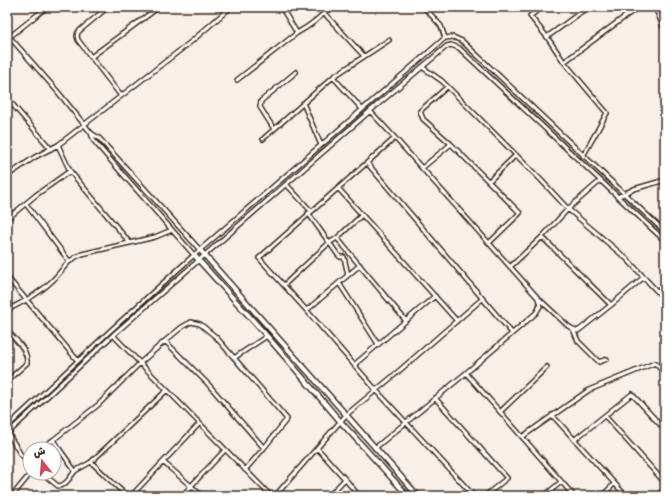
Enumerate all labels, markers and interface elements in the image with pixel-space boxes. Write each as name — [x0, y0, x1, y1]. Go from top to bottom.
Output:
north arrow — [22, 441, 62, 481]
text: ش — [31, 441, 47, 461]

